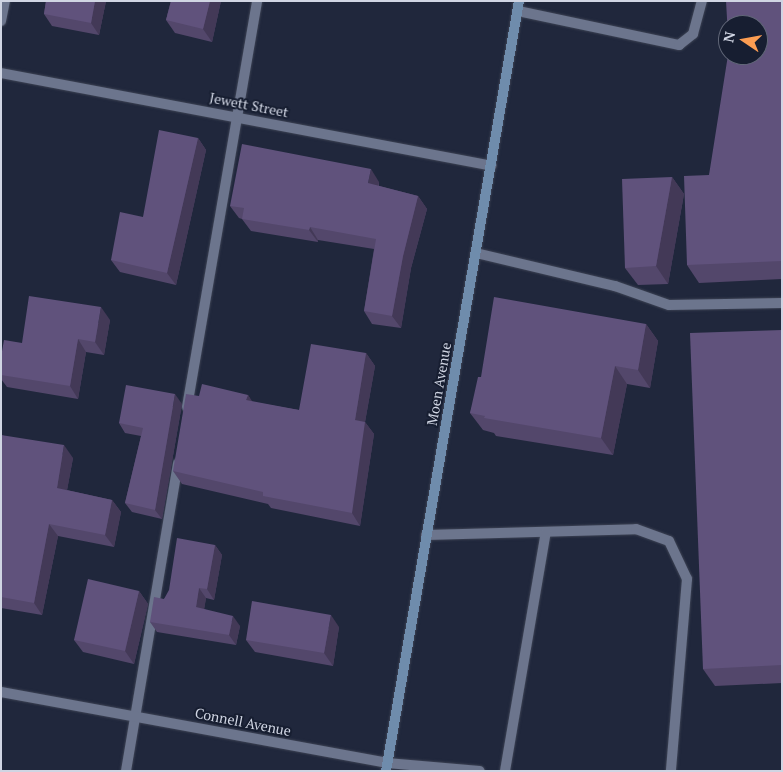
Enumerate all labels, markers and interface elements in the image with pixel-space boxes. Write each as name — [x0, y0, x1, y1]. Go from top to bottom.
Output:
north arrow — [718, 15, 768, 65]
text: N — [718, 30, 739, 44]
street label: Jewett Street — [208, 89, 290, 121]
street label: Moen Avenue — [423, 341, 455, 427]
street label: Connell Avenue — [193, 704, 293, 740]

